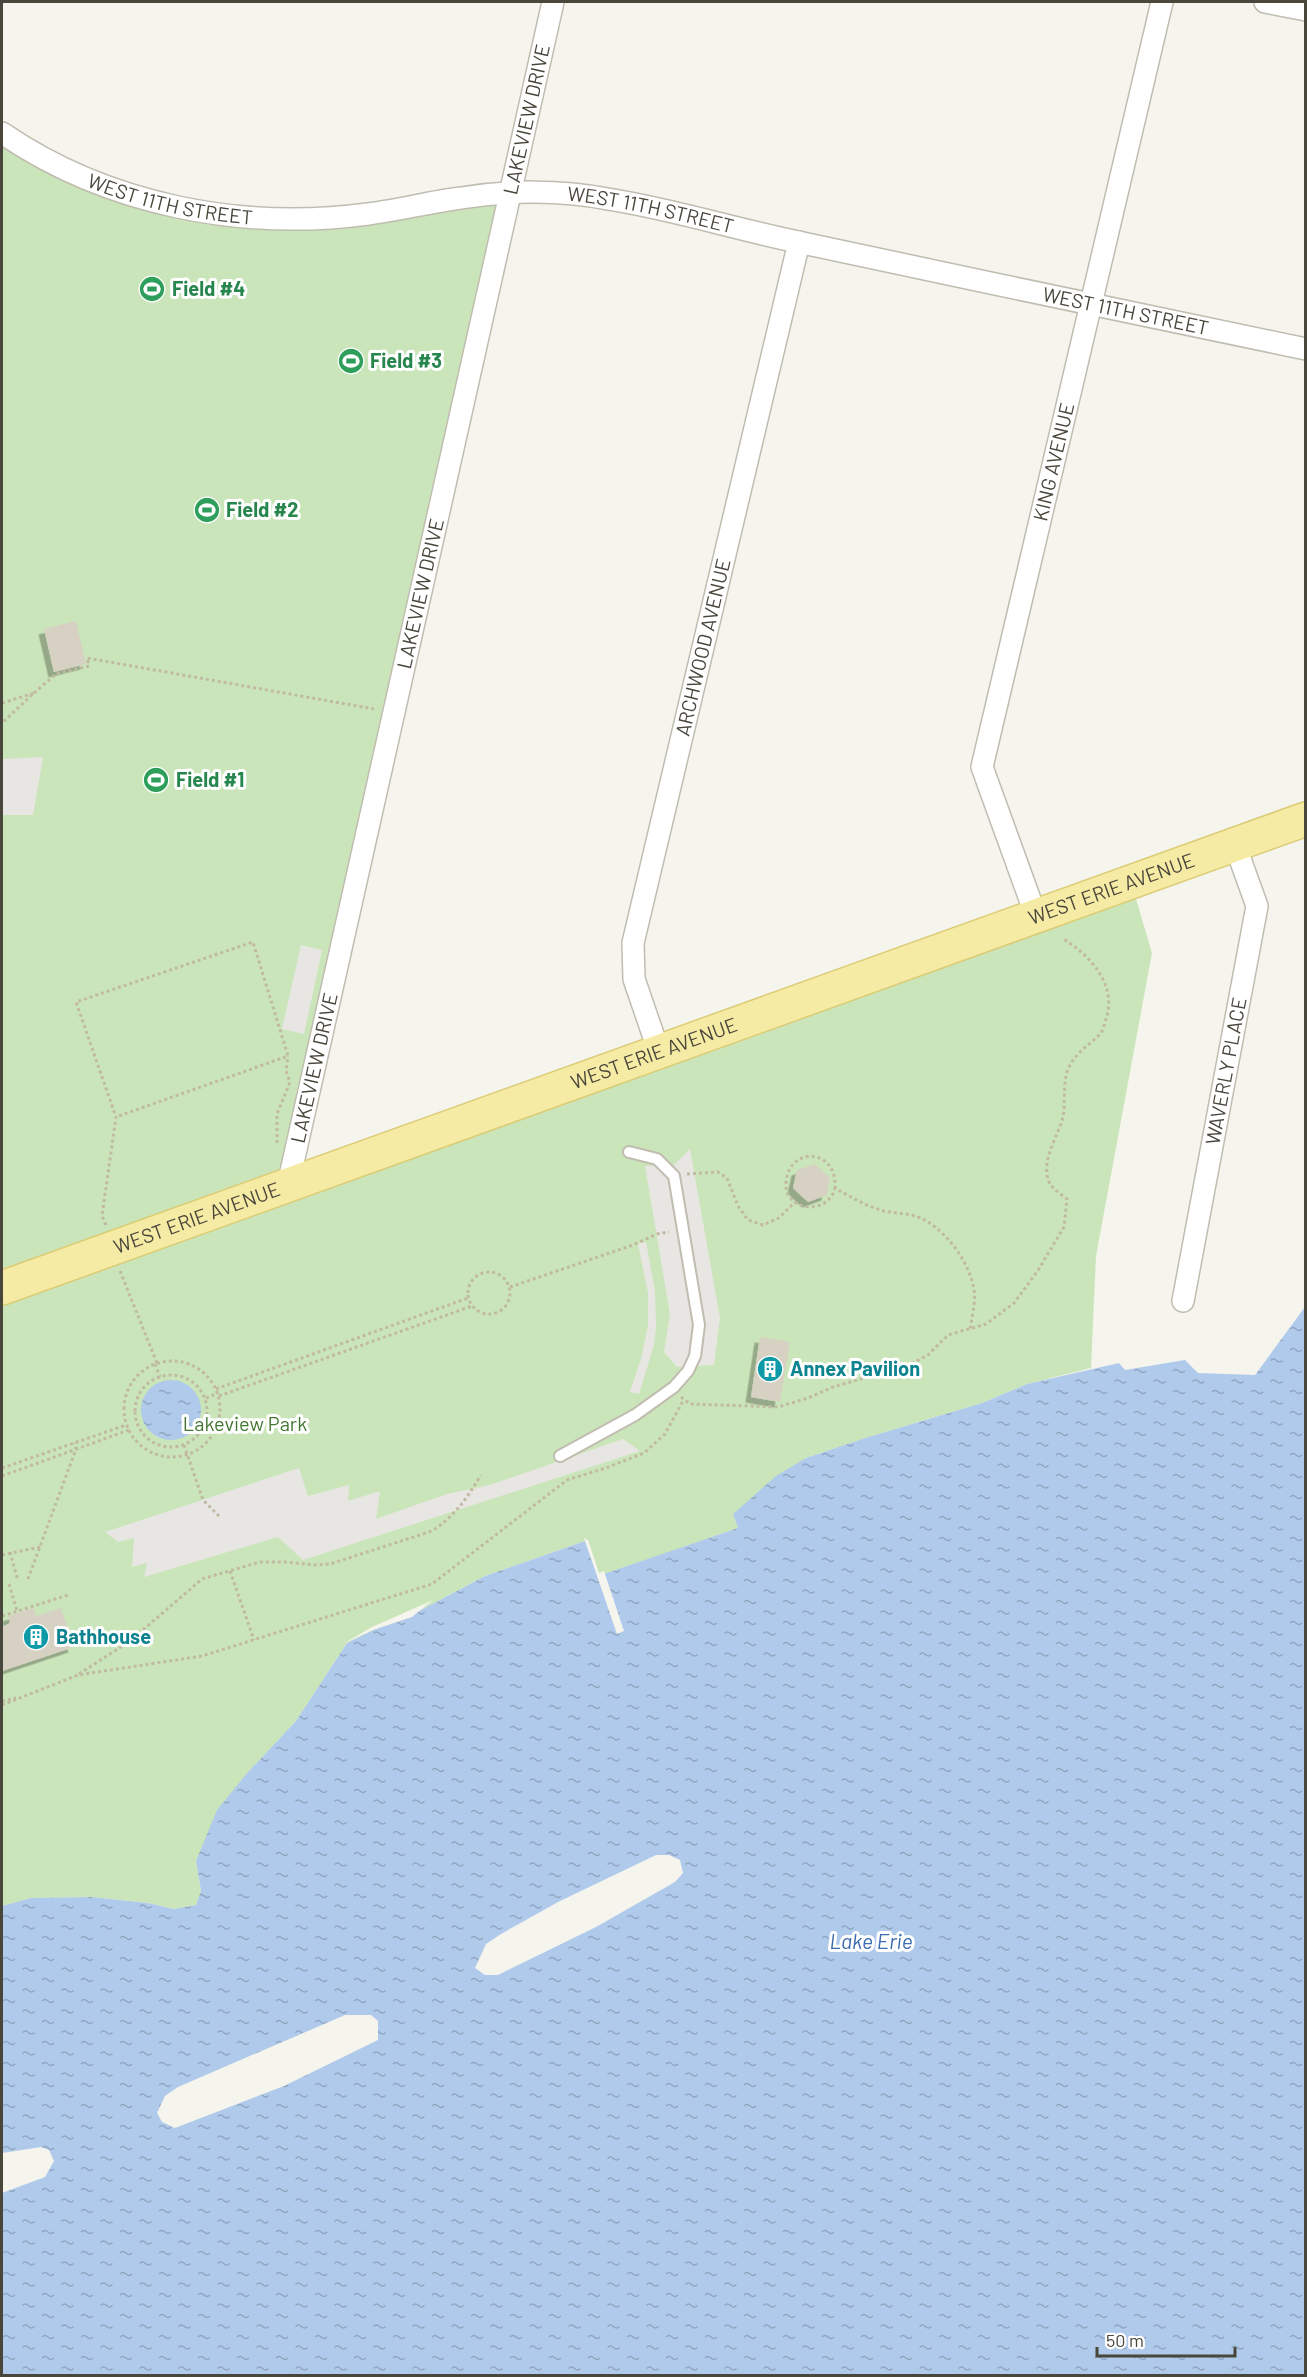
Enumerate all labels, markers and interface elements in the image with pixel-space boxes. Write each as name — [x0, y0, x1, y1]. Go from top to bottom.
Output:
street label: LAKEVIEW DRIVE — [497, 42, 554, 197]
street label: WEST 11TH STREET — [85, 168, 254, 229]
street label: WEST 11TH STREET — [566, 181, 736, 238]
sports icon: Field #4 — [137, 274, 167, 304]
place label: Field #4 — [172, 276, 245, 300]
street label: WEST 11TH STREET — [1041, 281, 1211, 339]
sports icon: Field #3 — [336, 346, 366, 376]
place label: Field #3 — [370, 348, 442, 372]
street label: KING AVENUE — [1027, 400, 1078, 523]
sports icon: Field #2 — [192, 495, 222, 525]
place label: Field #2 — [226, 497, 298, 521]
street label: LAKEVIEW DRIVE — [391, 516, 448, 671]
street label: ARCHWOOD AVENUE — [669, 556, 735, 738]
sports icon: Field #1 — [141, 765, 171, 795]
place label: Field #1 — [176, 767, 244, 791]
street label: WEST ERIE AVENUE — [1025, 847, 1198, 929]
street label: LAKEVIEW DRIVE — [285, 990, 342, 1145]
street label: WAVERLY PLACE — [1200, 995, 1251, 1146]
street label: WEST ERIE AVENUE — [567, 1012, 740, 1093]
street label: WEST ERIE AVENUE — [110, 1176, 283, 1258]
building icon: Annex Pavilion — [755, 1354, 785, 1384]
place label: Annex Pavilion — [790, 1356, 920, 1380]
park label: Lakeview Park — [183, 1411, 307, 1435]
building icon: Bathhouse — [21, 1622, 51, 1652]
place label: Bathhouse — [56, 1624, 151, 1648]
water label: Lake Erie — [829, 1928, 913, 1953]
scale bar — [1097, 2320, 1235, 2358]
text: 50 m — [1106, 2329, 1144, 2351]

